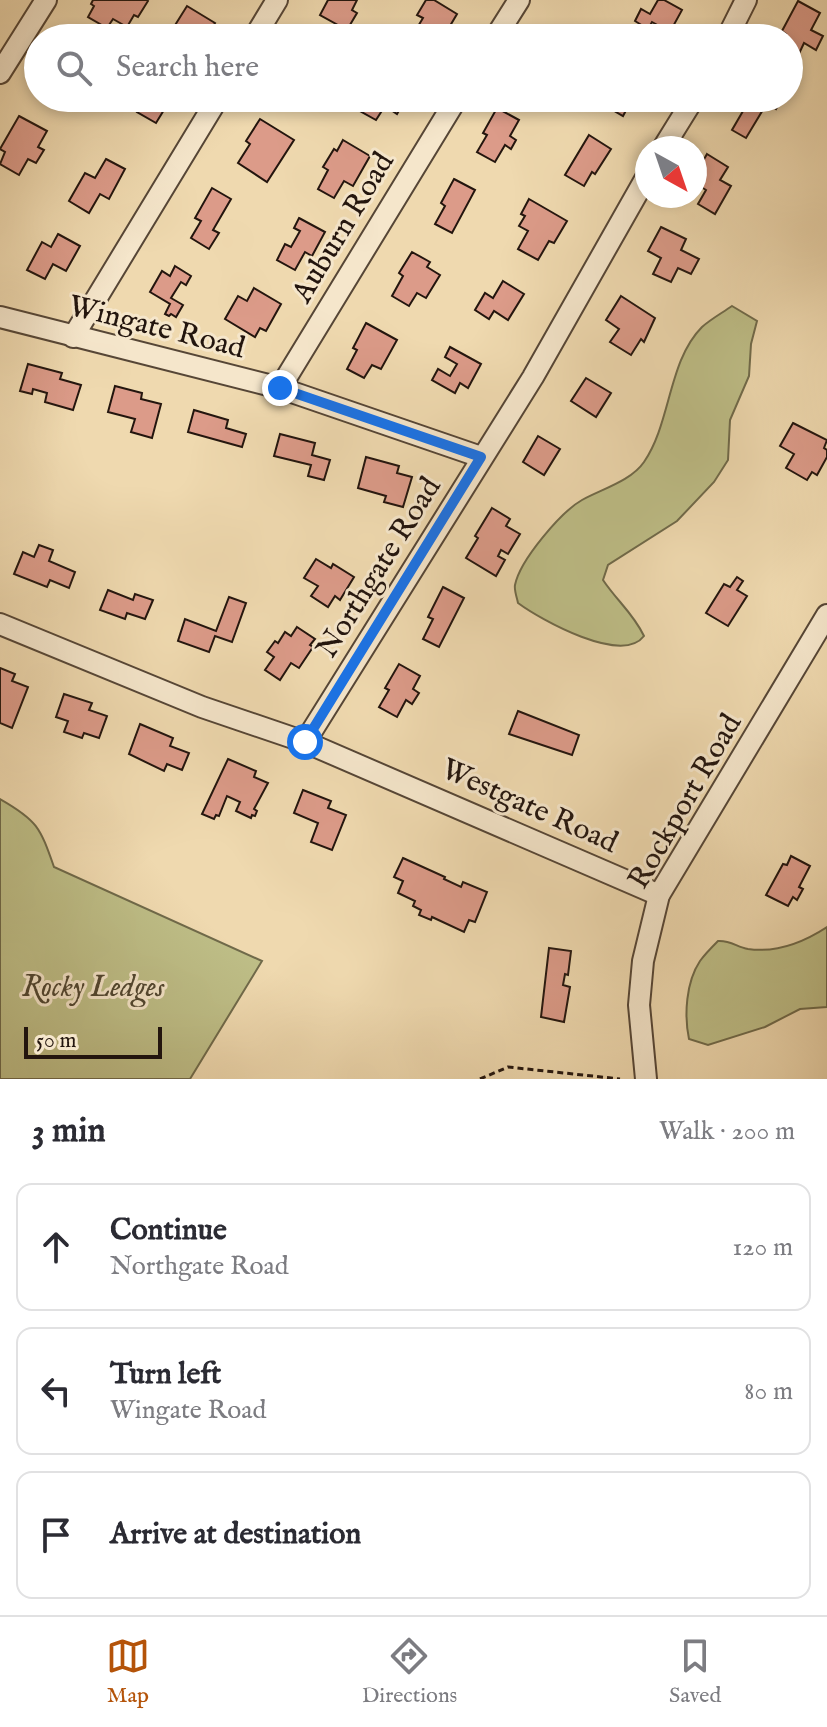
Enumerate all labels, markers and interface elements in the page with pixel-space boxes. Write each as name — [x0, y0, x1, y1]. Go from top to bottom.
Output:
search box — [24, 24, 803, 112]
icon: search — [52, 46, 96, 90]
text: Search here — [116, 49, 259, 87]
north arrow — [635, 136, 707, 208]
street label: Auburn Road — [283, 145, 404, 311]
street label: Wingate Road — [64, 288, 250, 368]
route end — [262, 370, 298, 406]
street label: Northgate Road — [309, 470, 451, 666]
street label: Rockport Road — [620, 707, 752, 896]
route start — [287, 724, 323, 760]
street label: Westgate Road — [435, 751, 624, 863]
park label: Rocky Ledges — [22, 969, 165, 1007]
scale bar — [24, 1023, 162, 1059]
text: 50 m — [36, 1027, 77, 1055]
text: 3 min — [32, 1110, 106, 1153]
text: Walk · 200 m — [659, 1115, 795, 1148]
text: Continue — [110, 1212, 227, 1250]
icon: ahead — [34, 1225, 78, 1269]
text: 120 m — [733, 1231, 793, 1264]
text: Northgate Road — [110, 1250, 289, 1283]
text: Turn left — [110, 1356, 221, 1394]
icon: left — [34, 1369, 78, 1413]
text: 80 m — [744, 1375, 793, 1408]
text: Wingate Road — [110, 1394, 266, 1427]
icon: arrive — [34, 1513, 78, 1557]
text: Arrive at destination — [110, 1516, 361, 1554]
tab: Map — [106, 1634, 150, 1710]
tab: Directions — [362, 1634, 457, 1710]
tab: Saved — [669, 1634, 721, 1710]

